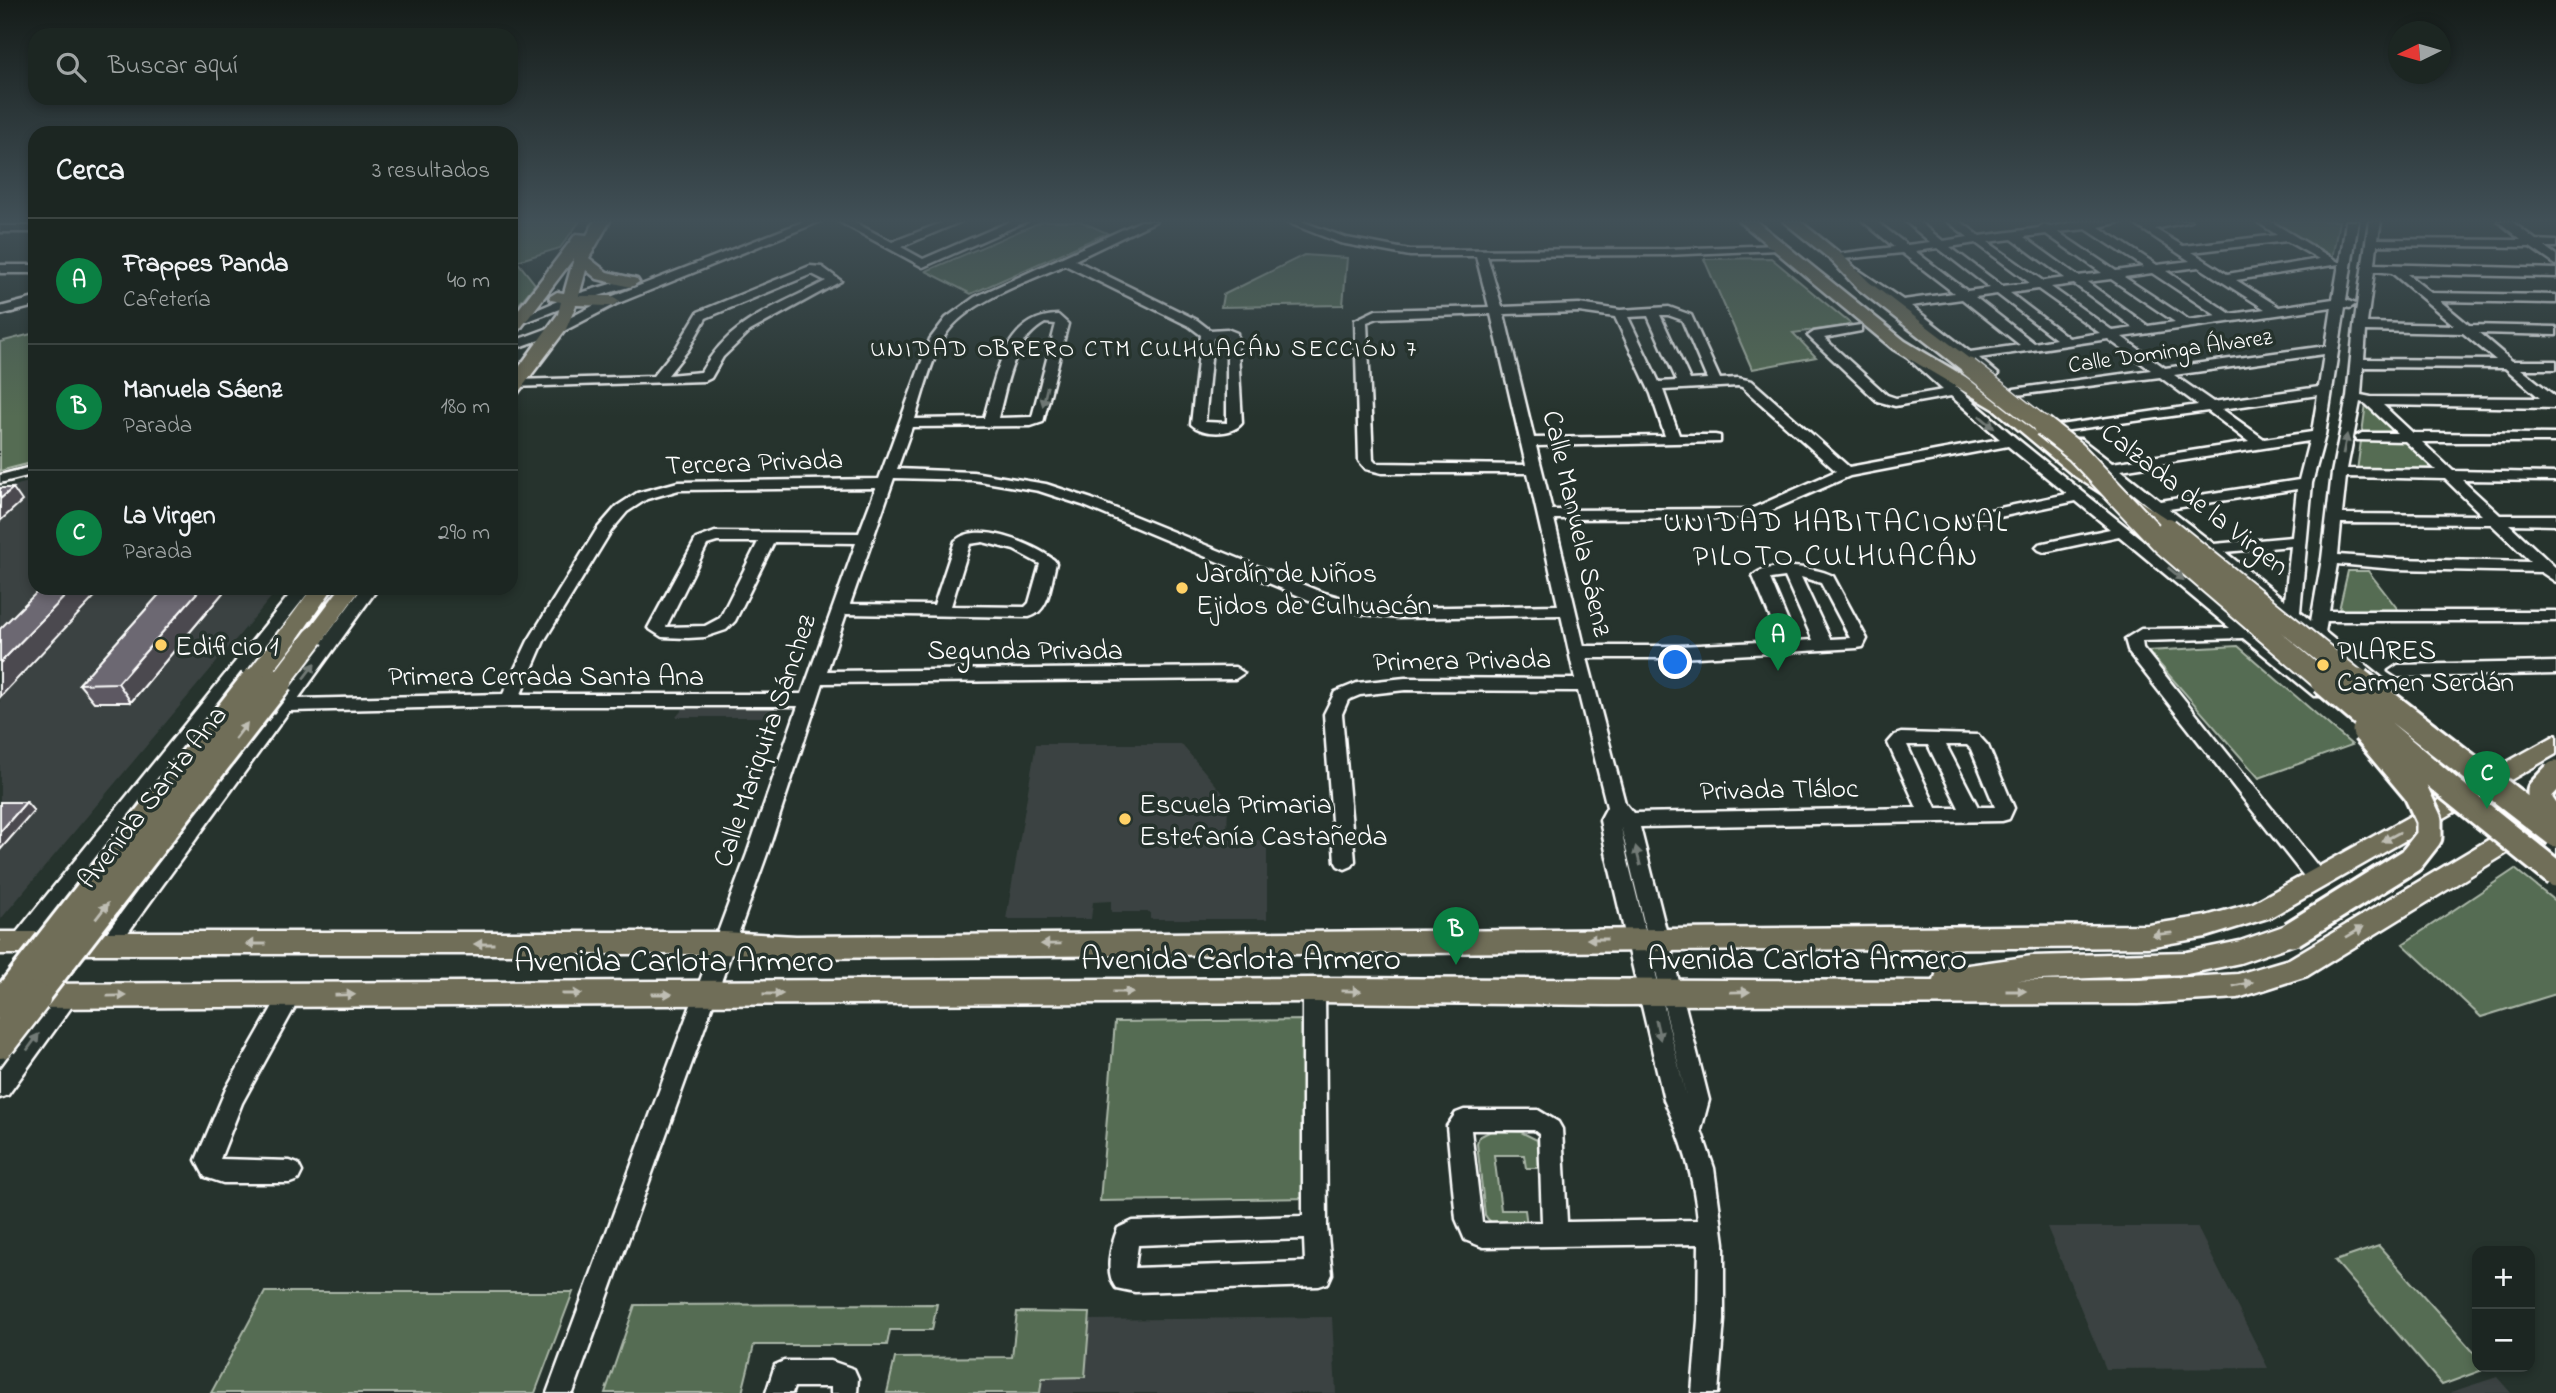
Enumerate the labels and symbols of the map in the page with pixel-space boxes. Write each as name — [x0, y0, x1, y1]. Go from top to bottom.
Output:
north arrow — [2388, 21, 2451, 84]
street label: Calle Dominga Álvarez — [2066, 321, 2275, 384]
district label: UNIDAD OBRERO CTM CULHUACÁN SECCIÓN 7 — [870, 333, 1418, 368]
one-way arrow — [1039, 385, 1050, 407]
street label: Calle Manuela Sáenz — [1530, 407, 1622, 641]
one-way arrow — [1978, 414, 1996, 429]
street label: Calzada de la Virgen — [2091, 414, 2297, 587]
one-way arrow — [2340, 433, 2351, 455]
street label: Tercera Privada — [664, 441, 844, 488]
district label: UNIDAD HABITACIONAL PILOTO CULHUACÁN — [1663, 502, 2009, 580]
place label: Jardín de Niños Ejidos de Culhuacán — [1196, 555, 1431, 628]
one-way arrow — [2167, 566, 2184, 581]
marker: Jardín de Niños Ejidos de Culhuacán — [1174, 580, 1190, 596]
street label: Calle Mariquita Sánchez — [704, 609, 829, 873]
pin: A — [1755, 613, 1801, 671]
place label: Edificio 1 — [175, 628, 279, 669]
street label: Segunda Privada — [927, 632, 1123, 673]
place label: PILARES Carmen Serdán — [2337, 632, 2514, 705]
marker: Edificio 1 — [153, 637, 169, 653]
street label: Primera Privada — [1373, 640, 1552, 685]
your location — [1658, 645, 1692, 679]
marker: PILARES Carmen Serdán — [2315, 657, 2331, 673]
street label: Primera Cerrada Santa Ana — [388, 658, 704, 699]
one-way arrow — [302, 662, 316, 680]
street label: Avenida Santa Ana — [69, 698, 238, 899]
one-way arrow — [234, 722, 248, 740]
pin: C — [2464, 751, 2510, 809]
street label: Privada Tláloc — [1699, 770, 1859, 813]
place label: Escuela Primaria Estefanía Castañeda — [1139, 786, 1388, 859]
marker: Escuela Primaria Estefanía Castañeda — [1117, 811, 1133, 827]
one-way arrow — [2382, 831, 2401, 843]
one-way arrow — [1632, 845, 1643, 867]
one-way arrow — [94, 902, 108, 920]
pin: B — [1433, 907, 1479, 965]
one-way arrow — [2346, 926, 2365, 939]
one-way arrow — [2151, 929, 2173, 940]
one-way arrow — [1585, 934, 1607, 945]
street label: Avenida Carlota Armero — [1081, 937, 1401, 985]
street label: Avenida Carlota Armero — [1647, 937, 1967, 985]
one-way arrow — [245, 938, 267, 950]
one-way arrow — [473, 939, 495, 950]
street label: Avenida Carlota Armero — [514, 939, 834, 987]
one-way arrow — [1039, 939, 1061, 950]
one-way arrow — [2232, 979, 2254, 990]
one-way arrow — [1340, 985, 1362, 997]
one-way arrow — [2006, 985, 2028, 997]
one-way arrow — [1112, 986, 1134, 998]
one-way arrow — [1729, 987, 1751, 998]
one-way arrow — [561, 988, 583, 1000]
one-way arrow — [762, 988, 784, 1000]
one-way arrow — [334, 989, 356, 1001]
one-way arrow — [652, 989, 674, 1000]
one-way arrow — [106, 990, 128, 1002]
one-way arrow — [1653, 1019, 1664, 1041]
one-way arrow — [26, 1033, 40, 1051]

